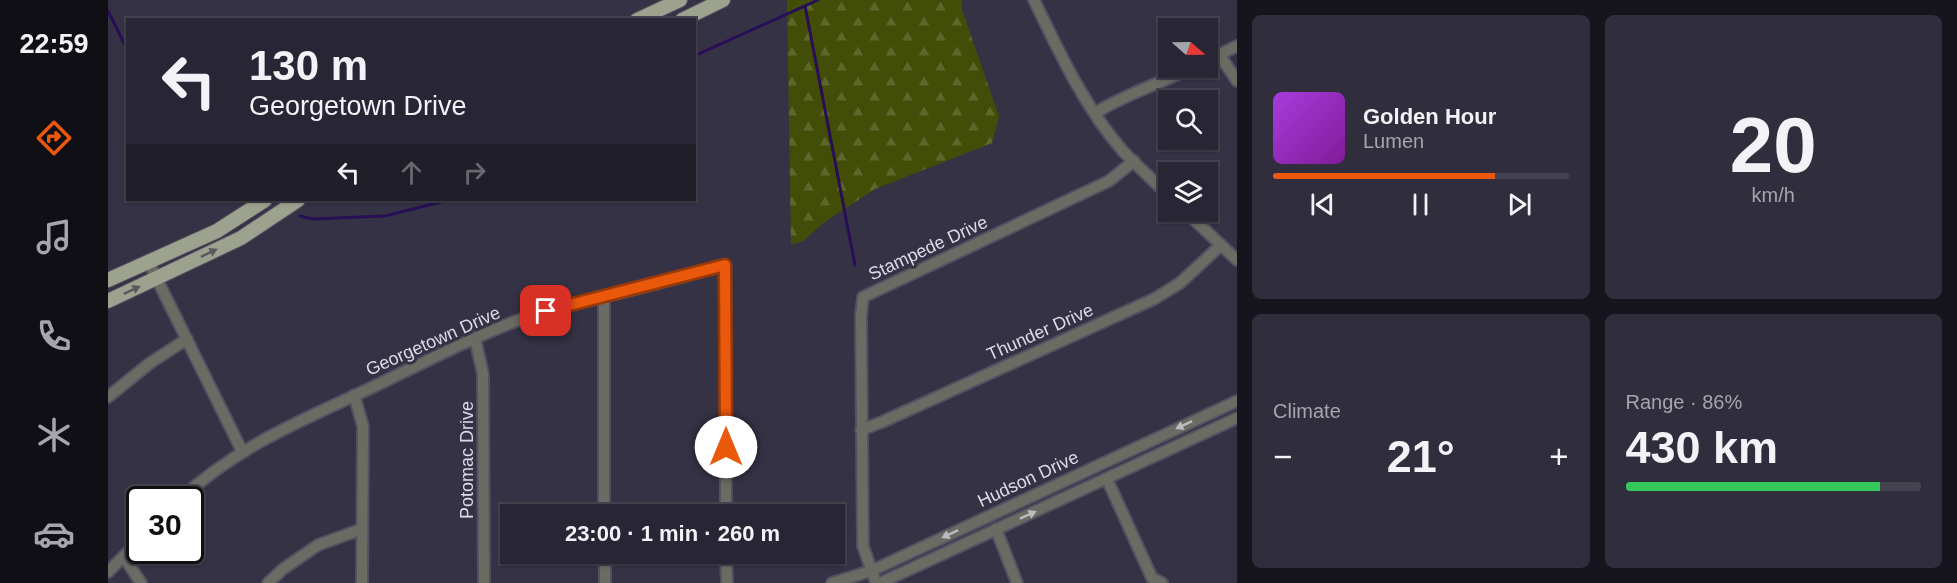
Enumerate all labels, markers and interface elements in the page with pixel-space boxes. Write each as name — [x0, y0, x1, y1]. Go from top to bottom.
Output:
north arrow — [1158, 18, 1218, 78]
map controls — [1158, 18, 1218, 222]
text: 22:59 — [19, 29, 89, 59]
icon: left — [150, 42, 228, 120]
text: 130 m — [249, 42, 368, 89]
button: search — [1158, 90, 1218, 150]
text: Georgetown Drive — [249, 91, 467, 121]
text: 20 — [1730, 101, 1817, 189]
text: Golden Hour — [1363, 104, 1496, 129]
icon: directions — [33, 117, 75, 159]
text: Lumen — [1363, 130, 1424, 152]
icon: left — [332, 156, 365, 189]
icon: ahead — [395, 156, 428, 189]
icon: right — [458, 156, 491, 189]
button: layers — [1158, 162, 1218, 222]
text: km/h — [1752, 184, 1795, 206]
icon: previous — [1306, 188, 1339, 221]
icon: pause — [1404, 188, 1437, 221]
icon: next — [1503, 188, 1536, 221]
street label: Stampede Drive — [865, 212, 991, 284]
icon: music — [33, 216, 75, 258]
one-way arrow — [200, 249, 217, 258]
one-way arrow — [123, 285, 141, 294]
pin — [520, 285, 571, 336]
icon: arrive — [529, 294, 562, 327]
street label: Thunder Drive — [984, 300, 1096, 364]
street label: Georgetown Drive — [363, 302, 503, 380]
icon: phone — [33, 315, 75, 357]
text: Range · 86% — [1626, 391, 1742, 413]
text: Climate — [1273, 400, 1341, 422]
street label: Potomac Drive — [457, 401, 477, 519]
icon: climate — [33, 414, 75, 456]
position arrow — [694, 415, 758, 479]
one-way arrow — [1175, 421, 1192, 430]
text: 430 km — [1626, 422, 1778, 473]
text: 21° — [1387, 431, 1455, 482]
text: − — [1273, 438, 1292, 475]
text: + — [1549, 438, 1569, 475]
street label: Hudson Drive — [974, 447, 1082, 511]
speed limit sign: 30 — [126, 486, 204, 564]
one-way arrow — [1020, 510, 1037, 519]
icon: car — [33, 513, 75, 555]
text: 23:00 · 1 min · 260 m — [565, 521, 780, 546]
one-way arrow — [941, 529, 958, 538]

